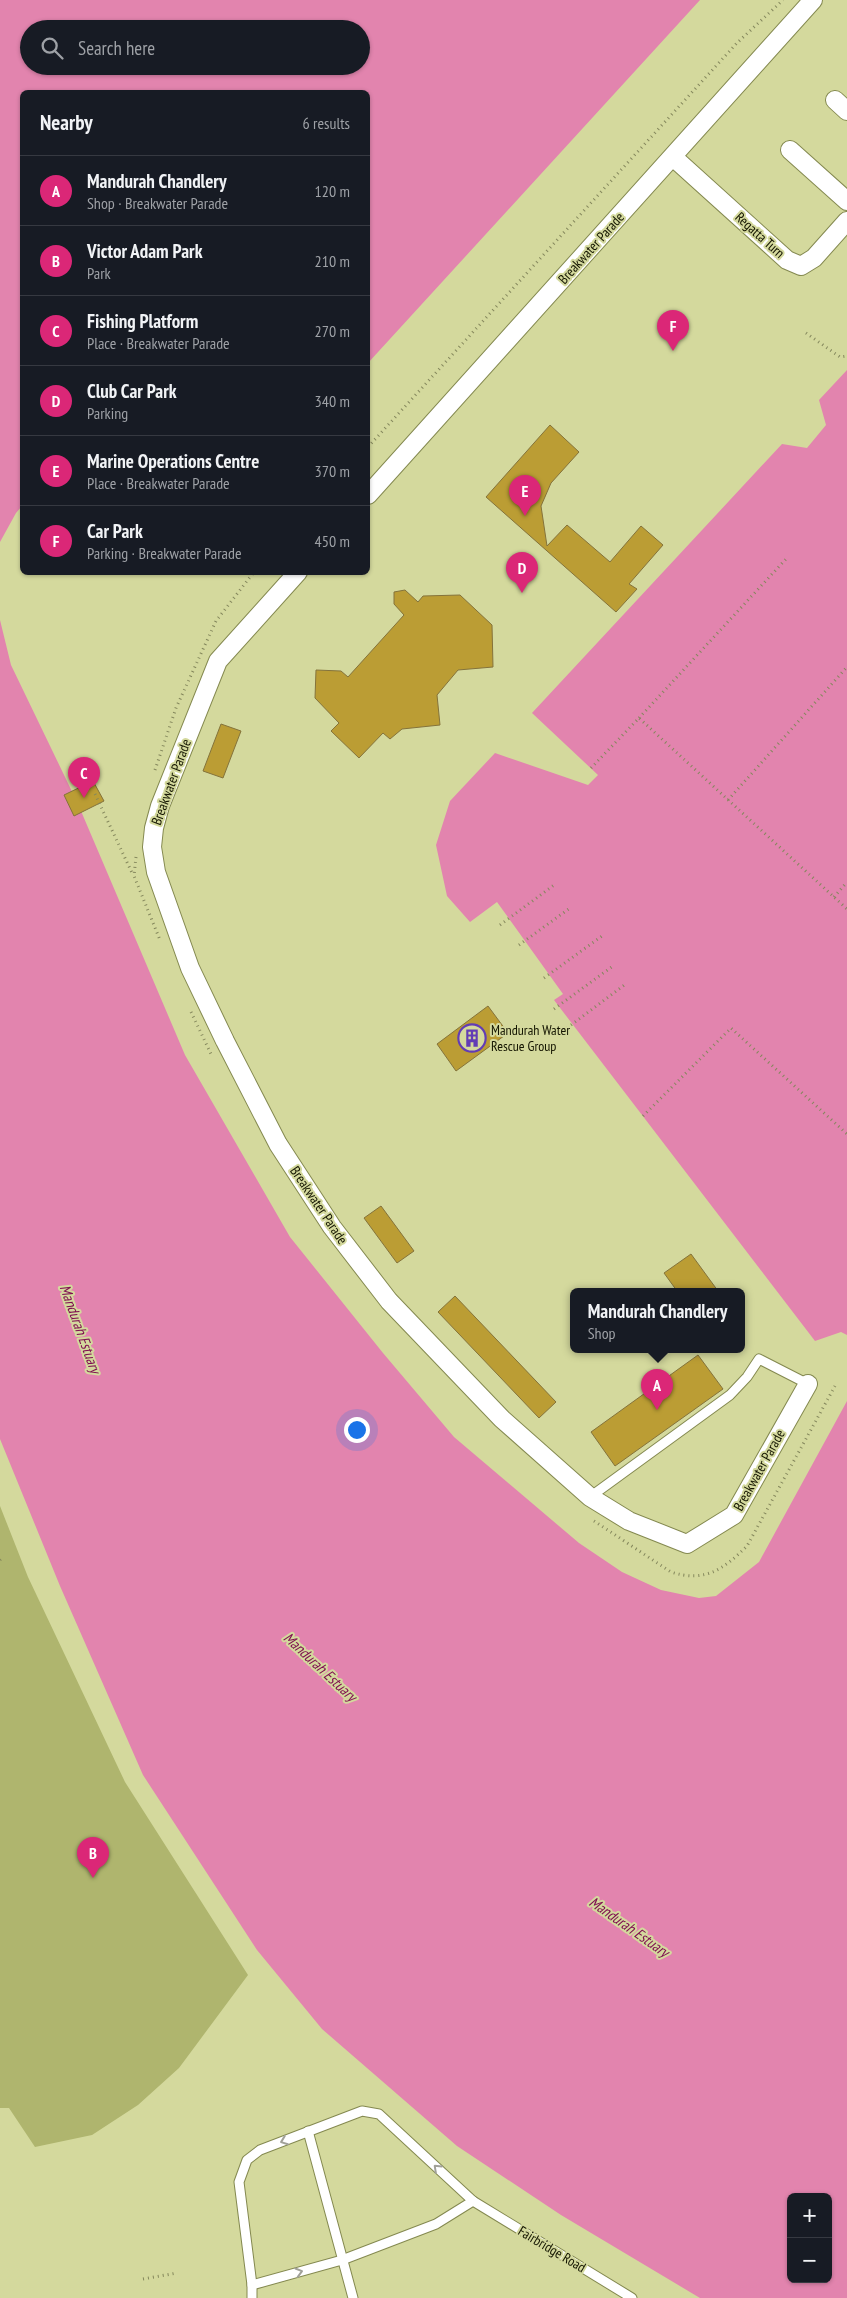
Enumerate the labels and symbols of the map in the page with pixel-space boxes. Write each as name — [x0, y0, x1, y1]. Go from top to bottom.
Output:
street label: Breakwater Parade — [554, 208, 628, 288]
street label: Regatta Turn — [731, 208, 789, 262]
pin: F — [657, 310, 689, 351]
pin: E — [509, 475, 541, 516]
pin: D — [506, 552, 538, 593]
street label: Breakwater Parade — [147, 736, 195, 827]
pin: C — [68, 757, 100, 798]
place label: Mandurah Water Rescue Group — [491, 1021, 570, 1055]
building icon: Mandurah Water Rescue Group — [457, 1023, 487, 1053]
street label: Breakwater Parade — [286, 1163, 352, 1248]
water label: Mandurah Estuary — [56, 1282, 106, 1378]
pin: A — [641, 1369, 673, 1410]
your location — [344, 1417, 370, 1443]
street label: Breakwater Parade — [729, 1426, 789, 1514]
water label: Mandurah Estuary — [280, 1628, 363, 1707]
pin: B — [77, 1837, 109, 1878]
water label: Mandurah Estuary — [586, 1892, 675, 1962]
one-way arrow — [280, 2135, 288, 2145]
one-way arrow — [433, 2165, 442, 2174]
street label: Fairbridge Road — [515, 2222, 589, 2276]
one-way arrow — [295, 2268, 303, 2278]

